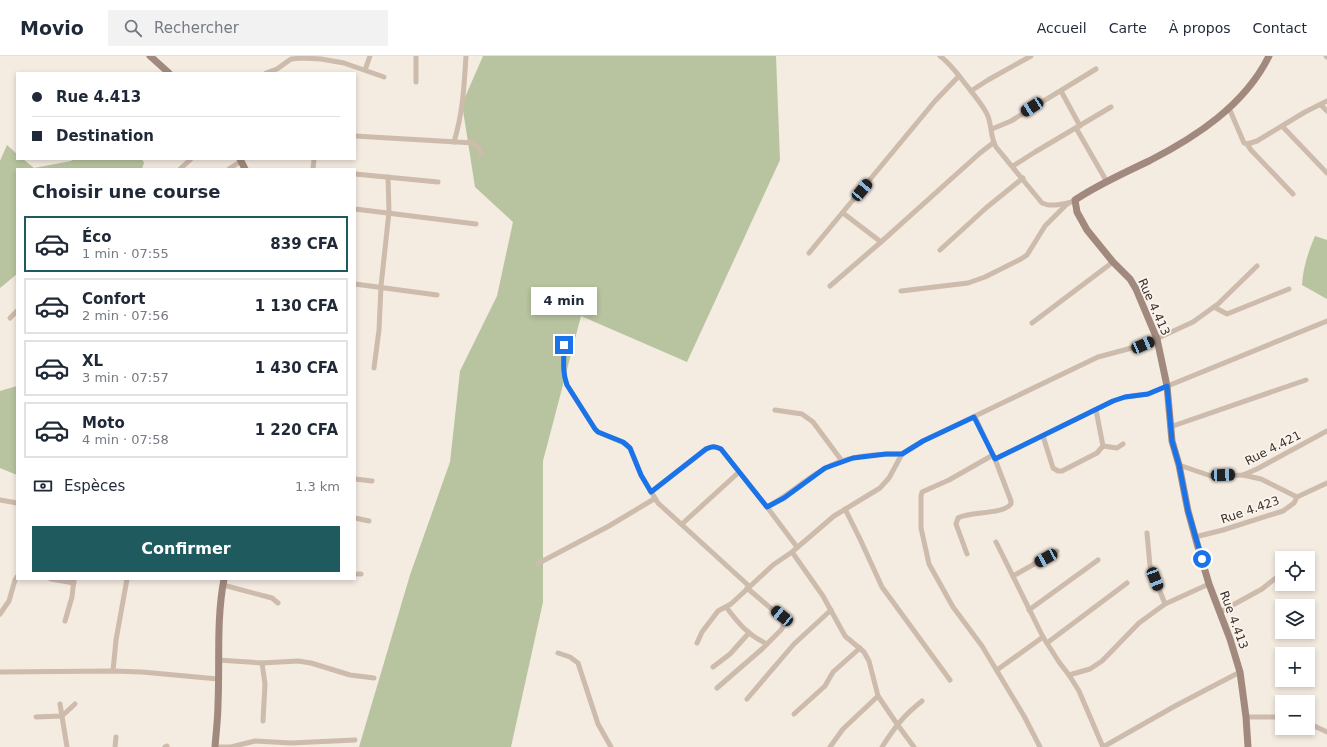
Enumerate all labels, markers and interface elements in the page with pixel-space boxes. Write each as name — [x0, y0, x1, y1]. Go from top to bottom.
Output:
search box — [108, 10, 388, 46]
text: Movio — [20, 17, 84, 39]
icon: search — [122, 17, 144, 39]
text: Rechercher — [154, 19, 239, 37]
text: Accueil — [1037, 20, 1087, 36]
text: Carte — [1109, 20, 1147, 36]
text: À propos — [1169, 20, 1231, 36]
text: Contact — [1253, 20, 1307, 36]
text: Rue 4.413 — [56, 88, 141, 106]
car — [1019, 95, 1045, 119]
text: Destination — [56, 127, 154, 145]
car — [850, 177, 874, 203]
text: Choisir une course — [32, 181, 220, 202]
icon: car — [34, 226, 70, 262]
text: Éco — [82, 228, 111, 246]
text: 839 CFA — [270, 235, 338, 253]
text: 1 min · 07:55 — [82, 246, 169, 261]
street label: Rue 4.413 — [1135, 276, 1173, 338]
callout: 4 min — [531, 287, 597, 315]
icon: car — [34, 288, 70, 324]
text: Confort — [82, 290, 145, 308]
text: 4 min — [544, 293, 584, 308]
text: 1 130 CFA — [255, 297, 338, 315]
text: 2 min · 07:56 — [82, 308, 169, 323]
car — [1130, 335, 1156, 355]
route end — [555, 336, 573, 354]
icon: car — [34, 350, 70, 386]
text: XL — [82, 352, 103, 370]
text: 1 430 CFA — [255, 359, 338, 377]
text: 3 min · 07:57 — [82, 370, 169, 385]
icon: car — [34, 412, 70, 448]
text: Moto — [82, 414, 125, 432]
text: 1 220 CFA — [255, 421, 338, 439]
street label: Rue 4.421 — [1243, 428, 1303, 468]
text: 4 min · 07:58 — [82, 432, 169, 447]
car — [1211, 469, 1235, 481]
icon: cash — [32, 475, 54, 497]
text: Espèces — [64, 477, 125, 495]
text: 1.3 km — [295, 479, 340, 494]
street label: Rue 4.423 — [1219, 493, 1281, 527]
button: Confirmer — [32, 526, 340, 572]
car — [1033, 547, 1059, 569]
route start — [1193, 550, 1211, 568]
map controls — [1275, 551, 1315, 735]
button: locate — [1275, 551, 1315, 591]
car — [1145, 566, 1165, 592]
street label: Rue 4.413 — [1217, 589, 1251, 651]
button: layers — [1275, 599, 1315, 639]
car — [769, 604, 795, 628]
button: + — [1275, 647, 1315, 687]
button: − — [1275, 695, 1315, 735]

